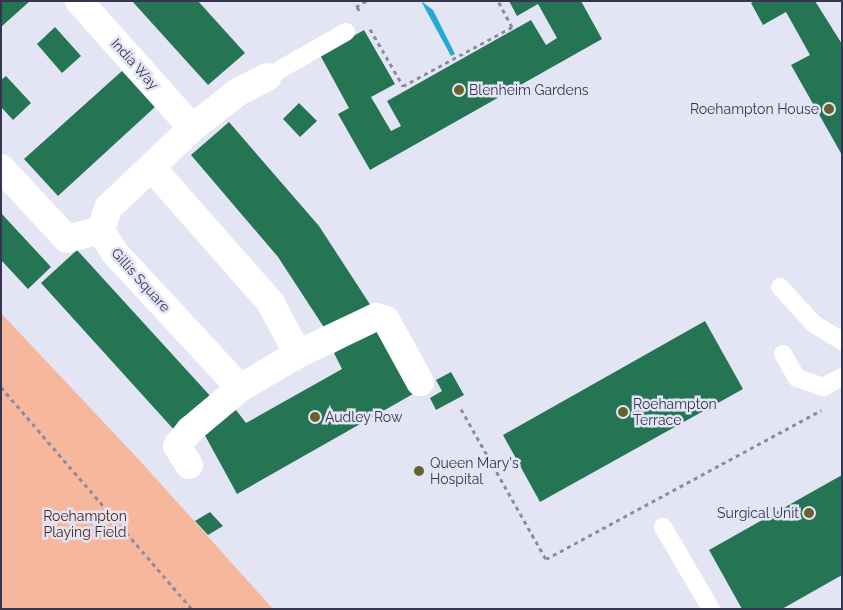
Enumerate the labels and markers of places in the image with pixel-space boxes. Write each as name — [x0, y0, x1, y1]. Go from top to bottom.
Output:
place label: Blenheim Gardens — [469, 82, 589, 98]
marker: Blenheim Gardens — [453, 84, 465, 96]
place label: Roehampton House — [690, 101, 819, 117]
marker: Roehampton House — [823, 103, 835, 115]
place label: Roehampton Terrace — [633, 396, 717, 428]
marker: Roehampton Terrace — [617, 406, 629, 418]
place label: Audley Row — [325, 409, 403, 425]
marker: Audley Row — [309, 411, 321, 423]
place label: Queen Mary's Hospital — [430, 455, 519, 488]
marker: Queen Mary's Hospital — [412, 464, 426, 478]
place label: Surgical Unit — [717, 505, 799, 521]
marker: Surgical Unit — [803, 507, 815, 519]

